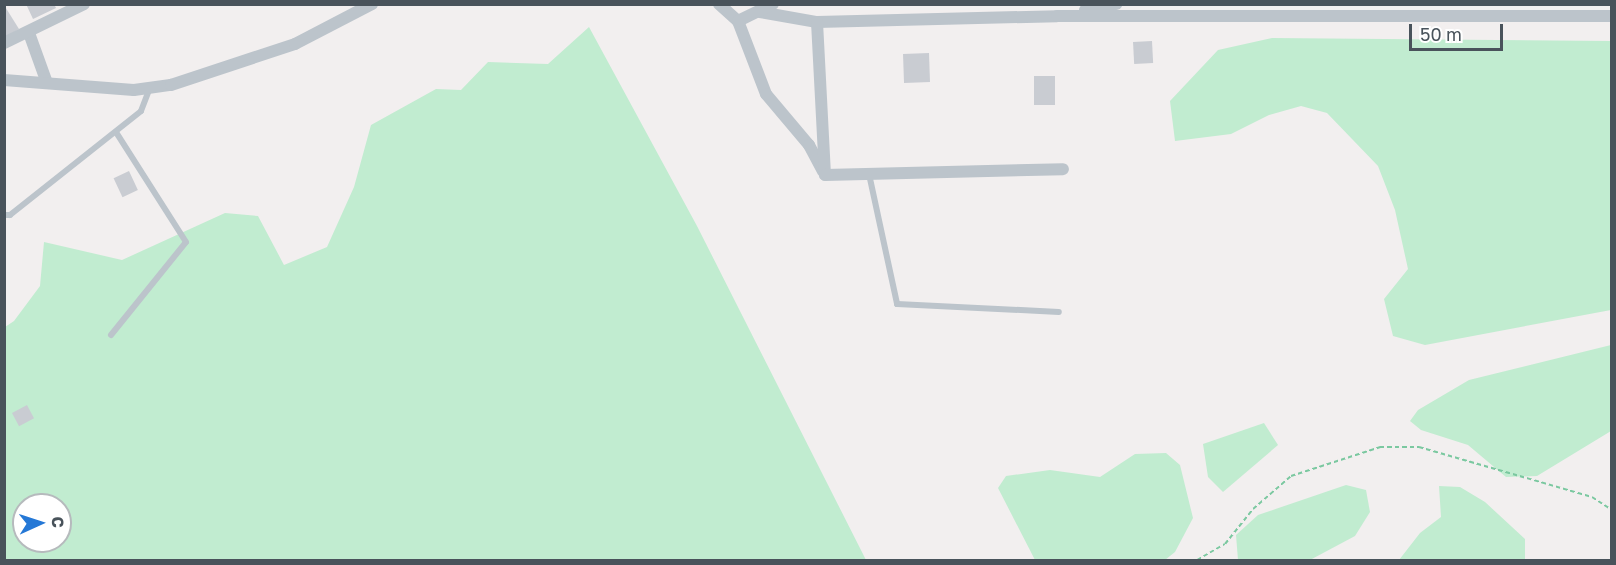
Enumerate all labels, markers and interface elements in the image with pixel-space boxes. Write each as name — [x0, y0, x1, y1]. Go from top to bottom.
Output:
scale bar — [1412, 12, 1506, 50]
text: 50 m — [1420, 23, 1462, 45]
north arrow — [12, 493, 72, 553]
text: С — [48, 516, 68, 528]

